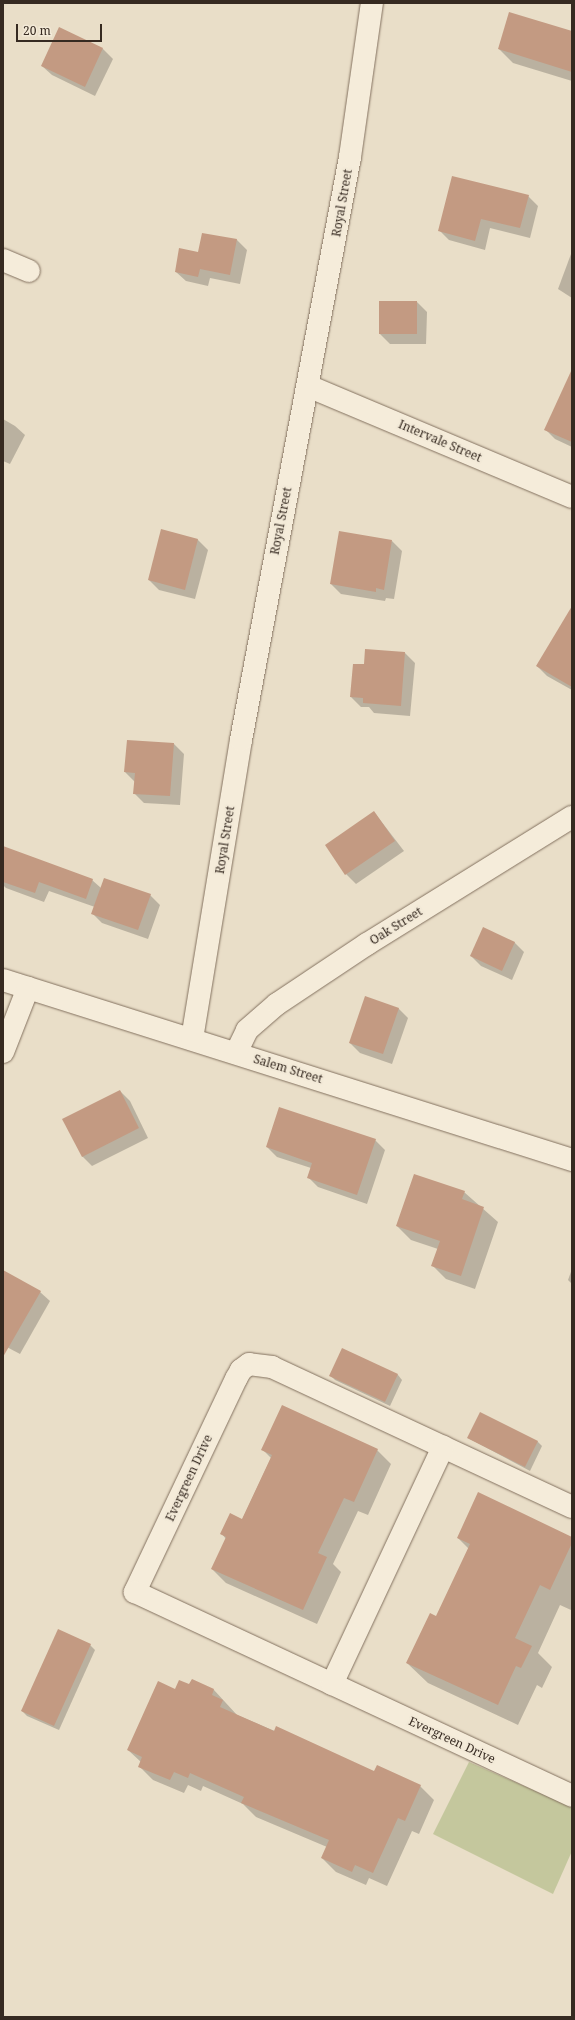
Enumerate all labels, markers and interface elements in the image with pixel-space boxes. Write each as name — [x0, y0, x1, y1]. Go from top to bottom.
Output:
scale bar — [18, 16, 104, 42]
text: 20 m — [23, 22, 51, 39]
street label: Royal Street — [329, 168, 355, 238]
street label: Intervale Street — [396, 417, 484, 465]
street label: Royal Street — [267, 486, 295, 556]
street label: Royal Street — [213, 805, 237, 875]
street label: Oak Street — [367, 904, 425, 948]
street label: Salem Street — [252, 1052, 324, 1086]
street label: Evergreen Drive — [163, 1432, 215, 1524]
street label: Evergreen Drive — [406, 1714, 498, 1766]

